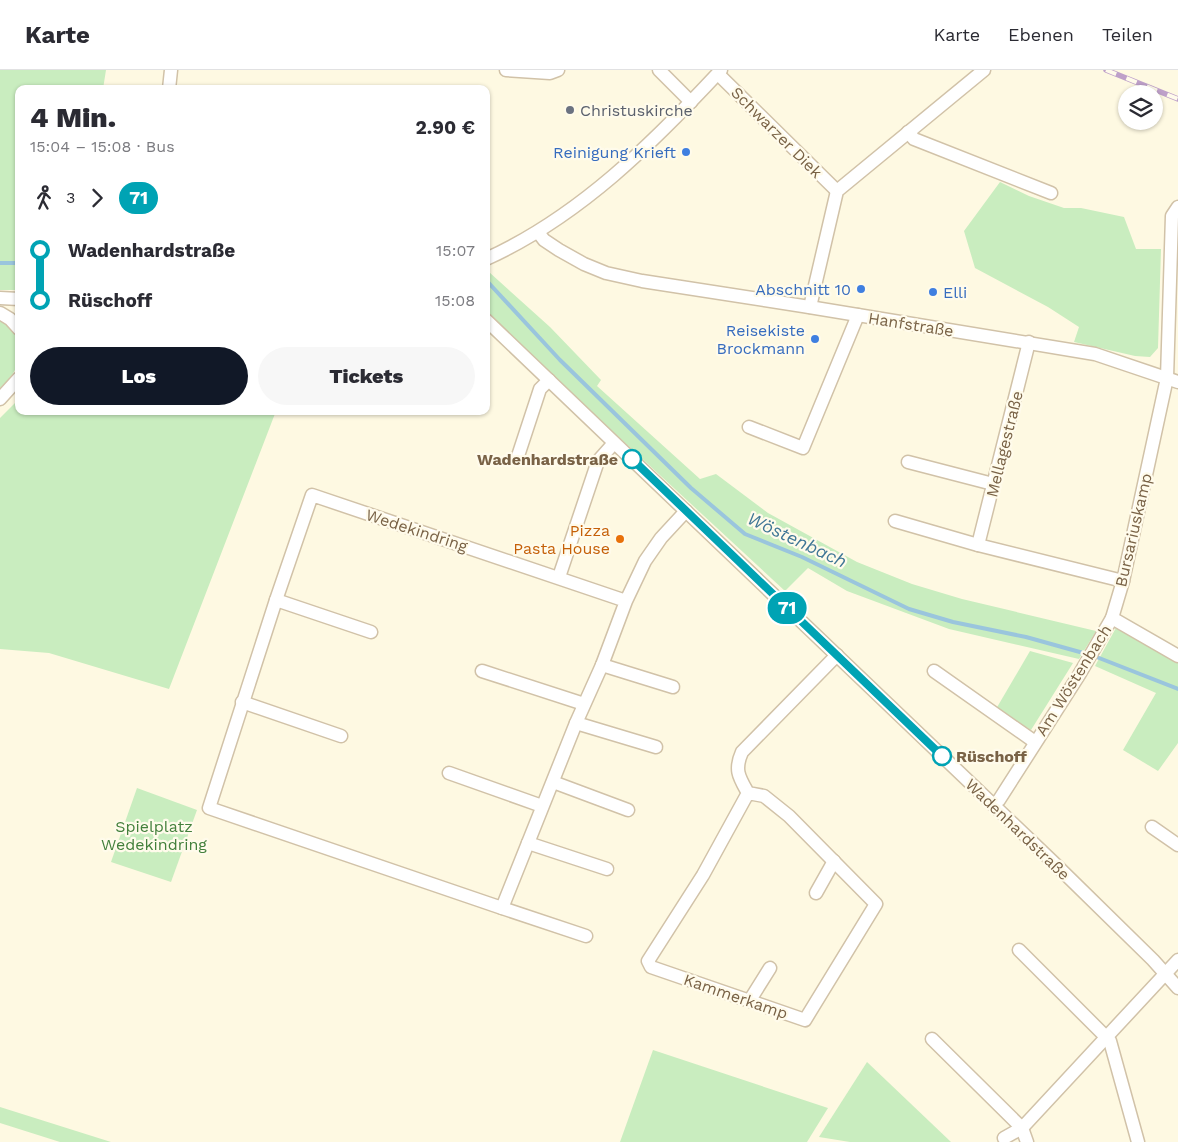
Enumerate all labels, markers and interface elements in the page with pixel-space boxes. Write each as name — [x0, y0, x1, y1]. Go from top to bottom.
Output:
text: Karte — [25, 21, 90, 49]
text: Karte — [934, 24, 980, 45]
text: Ebenen — [1008, 24, 1074, 45]
text: Teilen — [1102, 24, 1153, 45]
street label: Schwarzer Diek — [727, 83, 826, 182]
map controls — [1118, 85, 1163, 130]
button: layers — [1118, 85, 1163, 130]
text: 4 Min. — [30, 101, 116, 134]
place label: Christuskirche — [580, 101, 693, 120]
marker: Christuskirche — [564, 104, 576, 116]
text: 2.90 € — [415, 116, 475, 139]
text: 15:04 – 15:08 · Bus — [30, 137, 175, 156]
place label: Reinigung Krieft — [553, 143, 676, 162]
marker: Reinigung Krieft — [680, 146, 692, 158]
icon: walk — [30, 184, 58, 212]
icon: forward — [83, 184, 111, 212]
text: 71 — [129, 187, 148, 208]
text: 3 — [66, 188, 75, 207]
text: Wadenhardstraße — [68, 239, 235, 262]
text: 15:07 — [436, 241, 475, 260]
place label: Abschnitt 10 — [755, 280, 851, 299]
marker: Abschnitt 10 — [855, 283, 867, 295]
place label: Elli — [943, 283, 967, 302]
marker: Elli — [927, 286, 939, 298]
text: Rüschoff — [68, 289, 152, 312]
text: 15:08 — [435, 291, 475, 310]
street label: Hanfstraße — [867, 308, 955, 341]
place label: Reisekiste Brockmann — [717, 321, 805, 358]
marker: Reisekiste Brockmann — [809, 333, 821, 345]
button: Los — [30, 347, 248, 405]
button: Tickets — [258, 347, 475, 405]
street label: Mellagestraße — [982, 389, 1027, 499]
marker: Wadenhardstraße — [622, 449, 642, 469]
place label: Wadenhardstraße — [477, 450, 618, 469]
street label: Bursariuskamp — [1111, 471, 1156, 589]
street label: Wedekindring — [364, 505, 471, 556]
water label: Wöstenbach — [744, 507, 850, 572]
place label: Pizza Pasta House — [513, 521, 610, 558]
marker: Pizza Pasta House — [614, 533, 626, 545]
line badge: 71 — [764, 592, 810, 624]
text: 71 — [778, 597, 796, 618]
street label: Am Wöstenbach — [1032, 621, 1115, 739]
marker: Rüschoff — [932, 746, 952, 766]
place label: Rüschoff — [956, 747, 1028, 766]
street label: Wadenhardstraße — [961, 775, 1074, 884]
park label: Spielplatz Wedekindring — [101, 817, 207, 854]
street label: Kammerkamp — [681, 970, 790, 1023]

